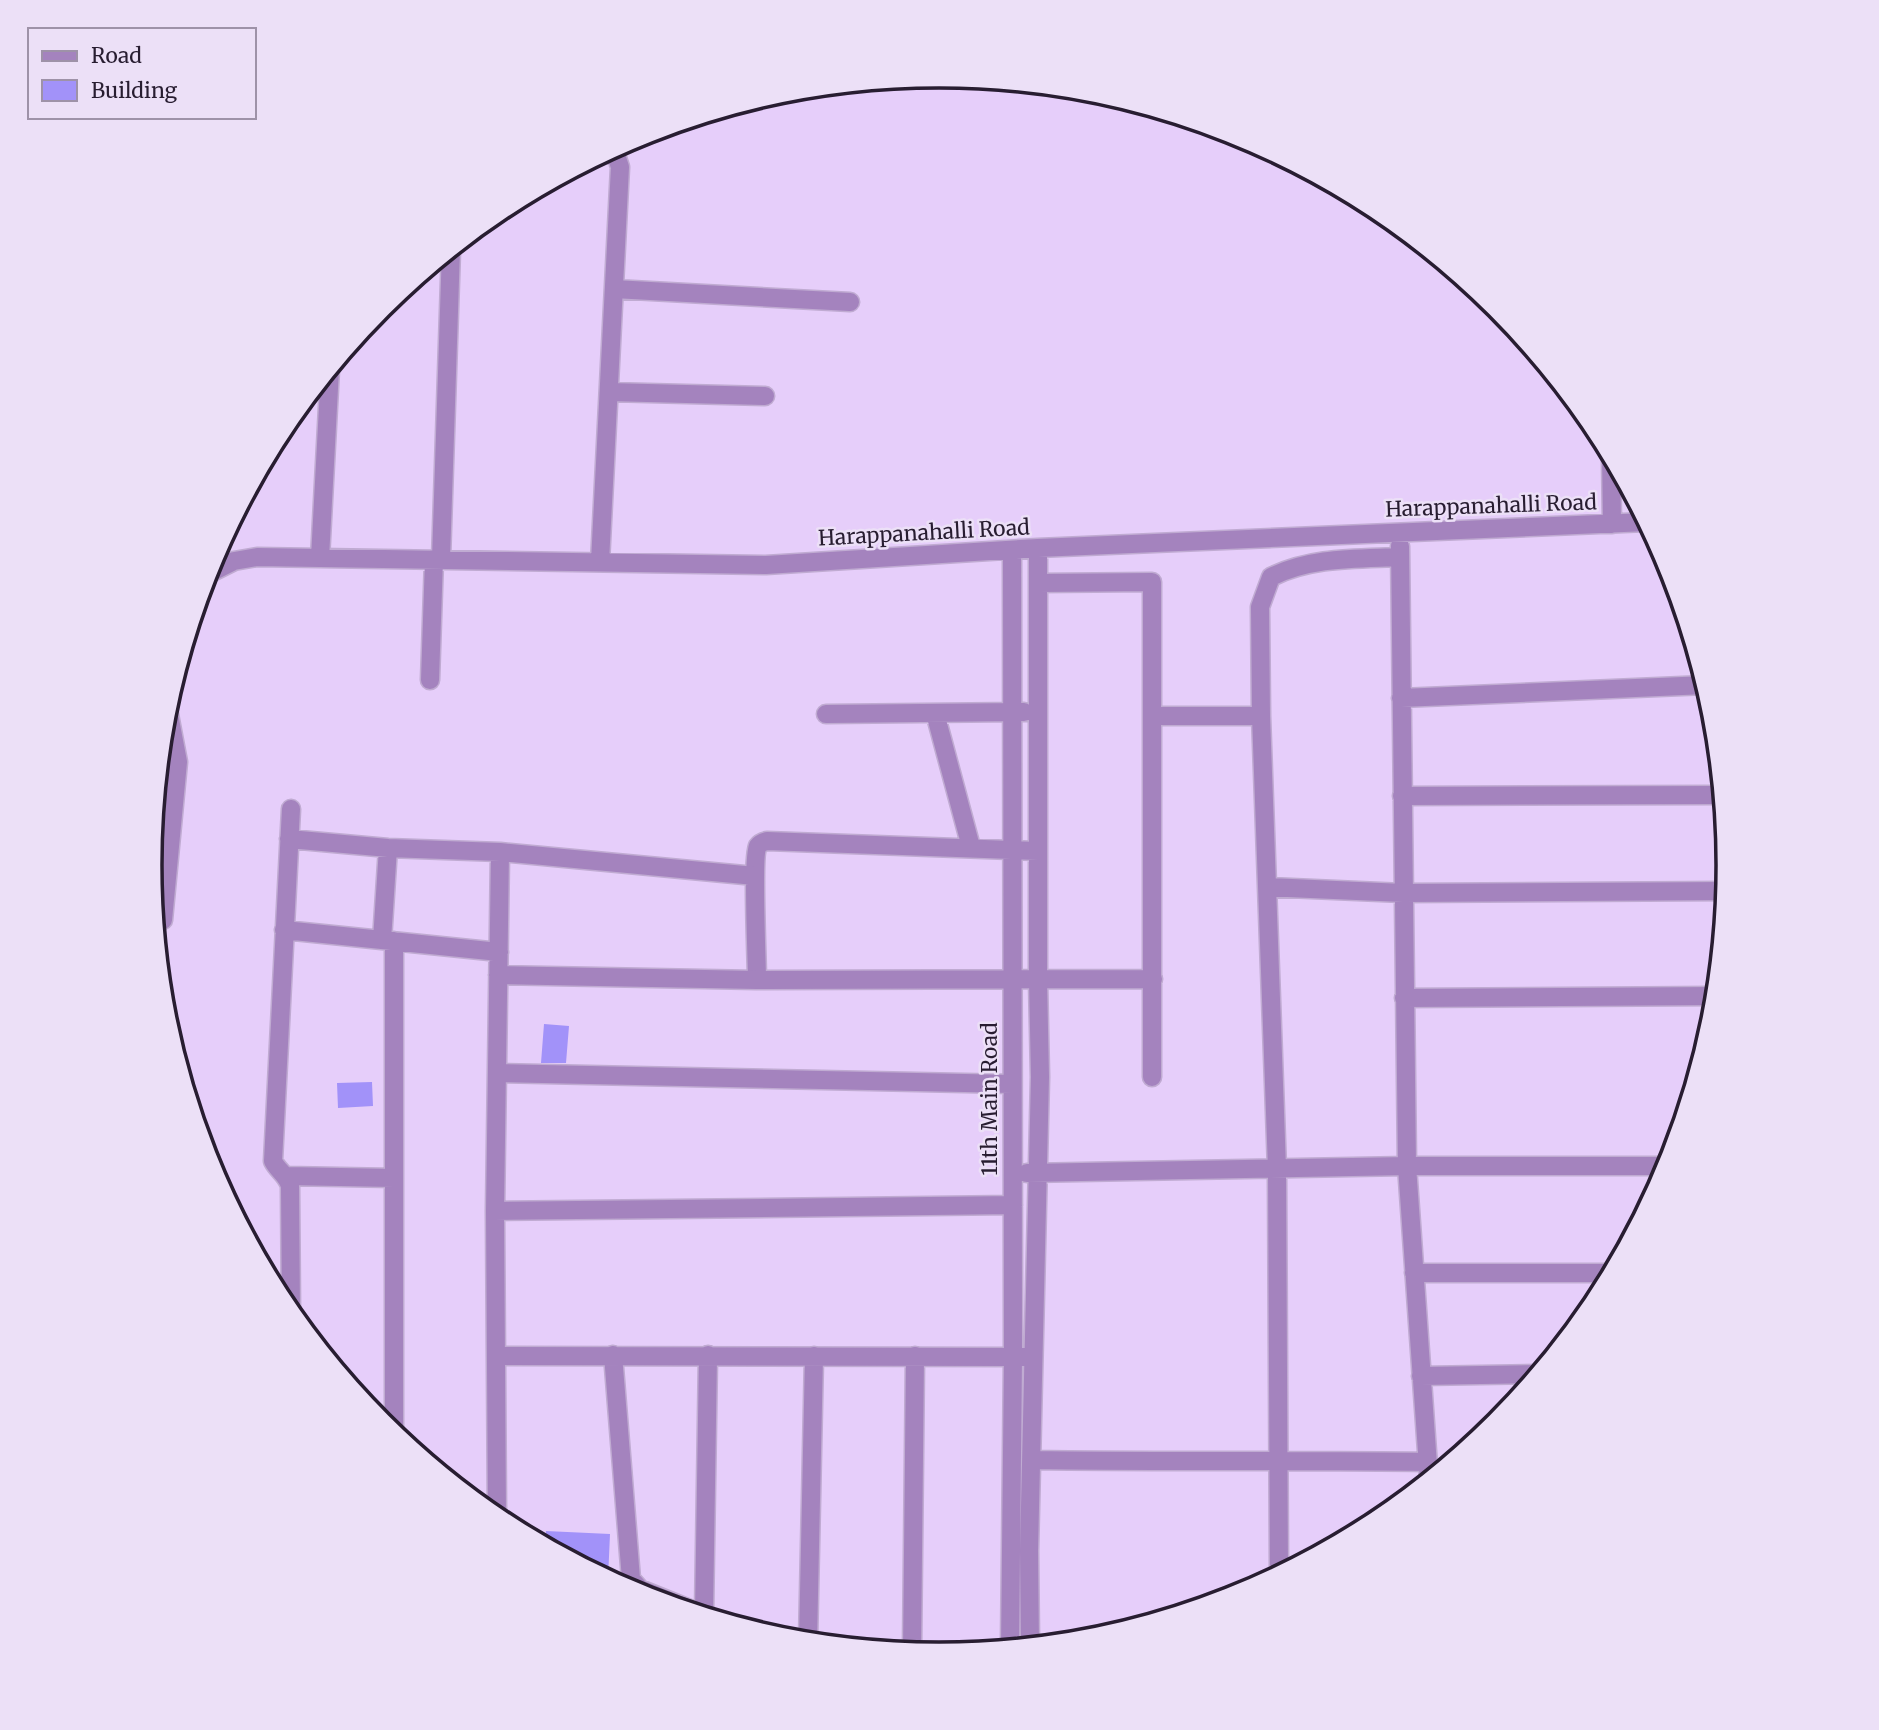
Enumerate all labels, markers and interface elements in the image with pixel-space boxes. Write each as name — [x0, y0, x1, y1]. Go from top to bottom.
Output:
legend — [28, 28, 256, 119]
text: Road — [91, 42, 142, 69]
text: Building — [91, 77, 178, 104]
street label: Harappanahalli Road — [1385, 488, 1598, 523]
street label: Harappanahalli Road — [818, 513, 1031, 552]
street label: 11th Main Road — [976, 1022, 1003, 1176]

